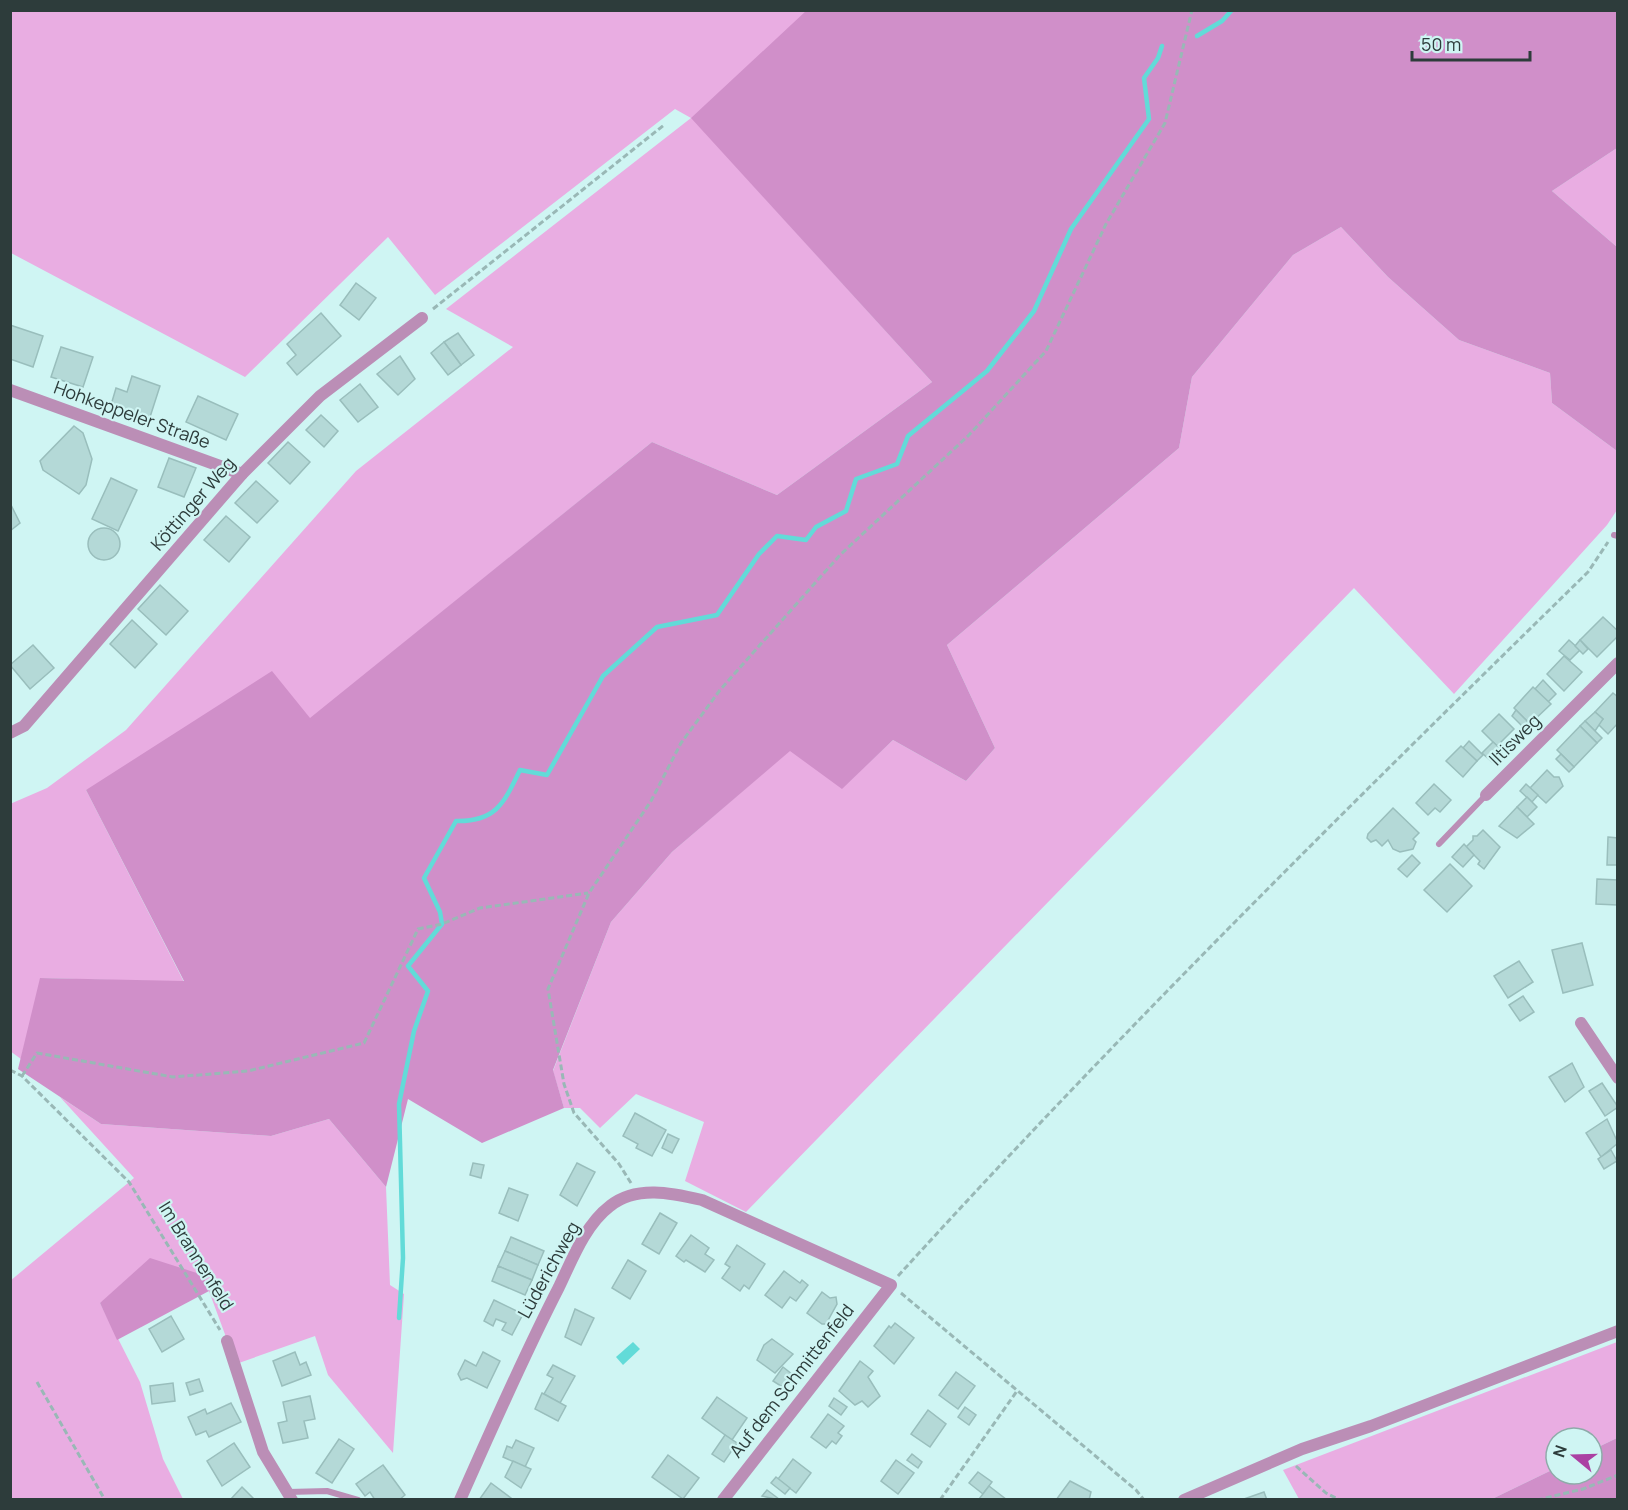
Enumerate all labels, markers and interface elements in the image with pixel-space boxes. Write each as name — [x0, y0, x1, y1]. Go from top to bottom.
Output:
scale bar — [1412, 24, 1530, 62]
text: 50 m — [1421, 32, 1461, 56]
street label: Hohkeppeler Straße — [51, 375, 214, 454]
street label: Köttinger Weg — [145, 451, 240, 555]
street label: Iltisweg — [1483, 708, 1545, 770]
street label: Im Brannenfeld — [154, 1197, 240, 1314]
street label: Lüderichweg — [512, 1217, 585, 1322]
street label: Auf dem Schmittenfeld — [724, 1299, 859, 1462]
north arrow — [1544, 1426, 1604, 1486]
text: N — [1548, 1442, 1572, 1460]

